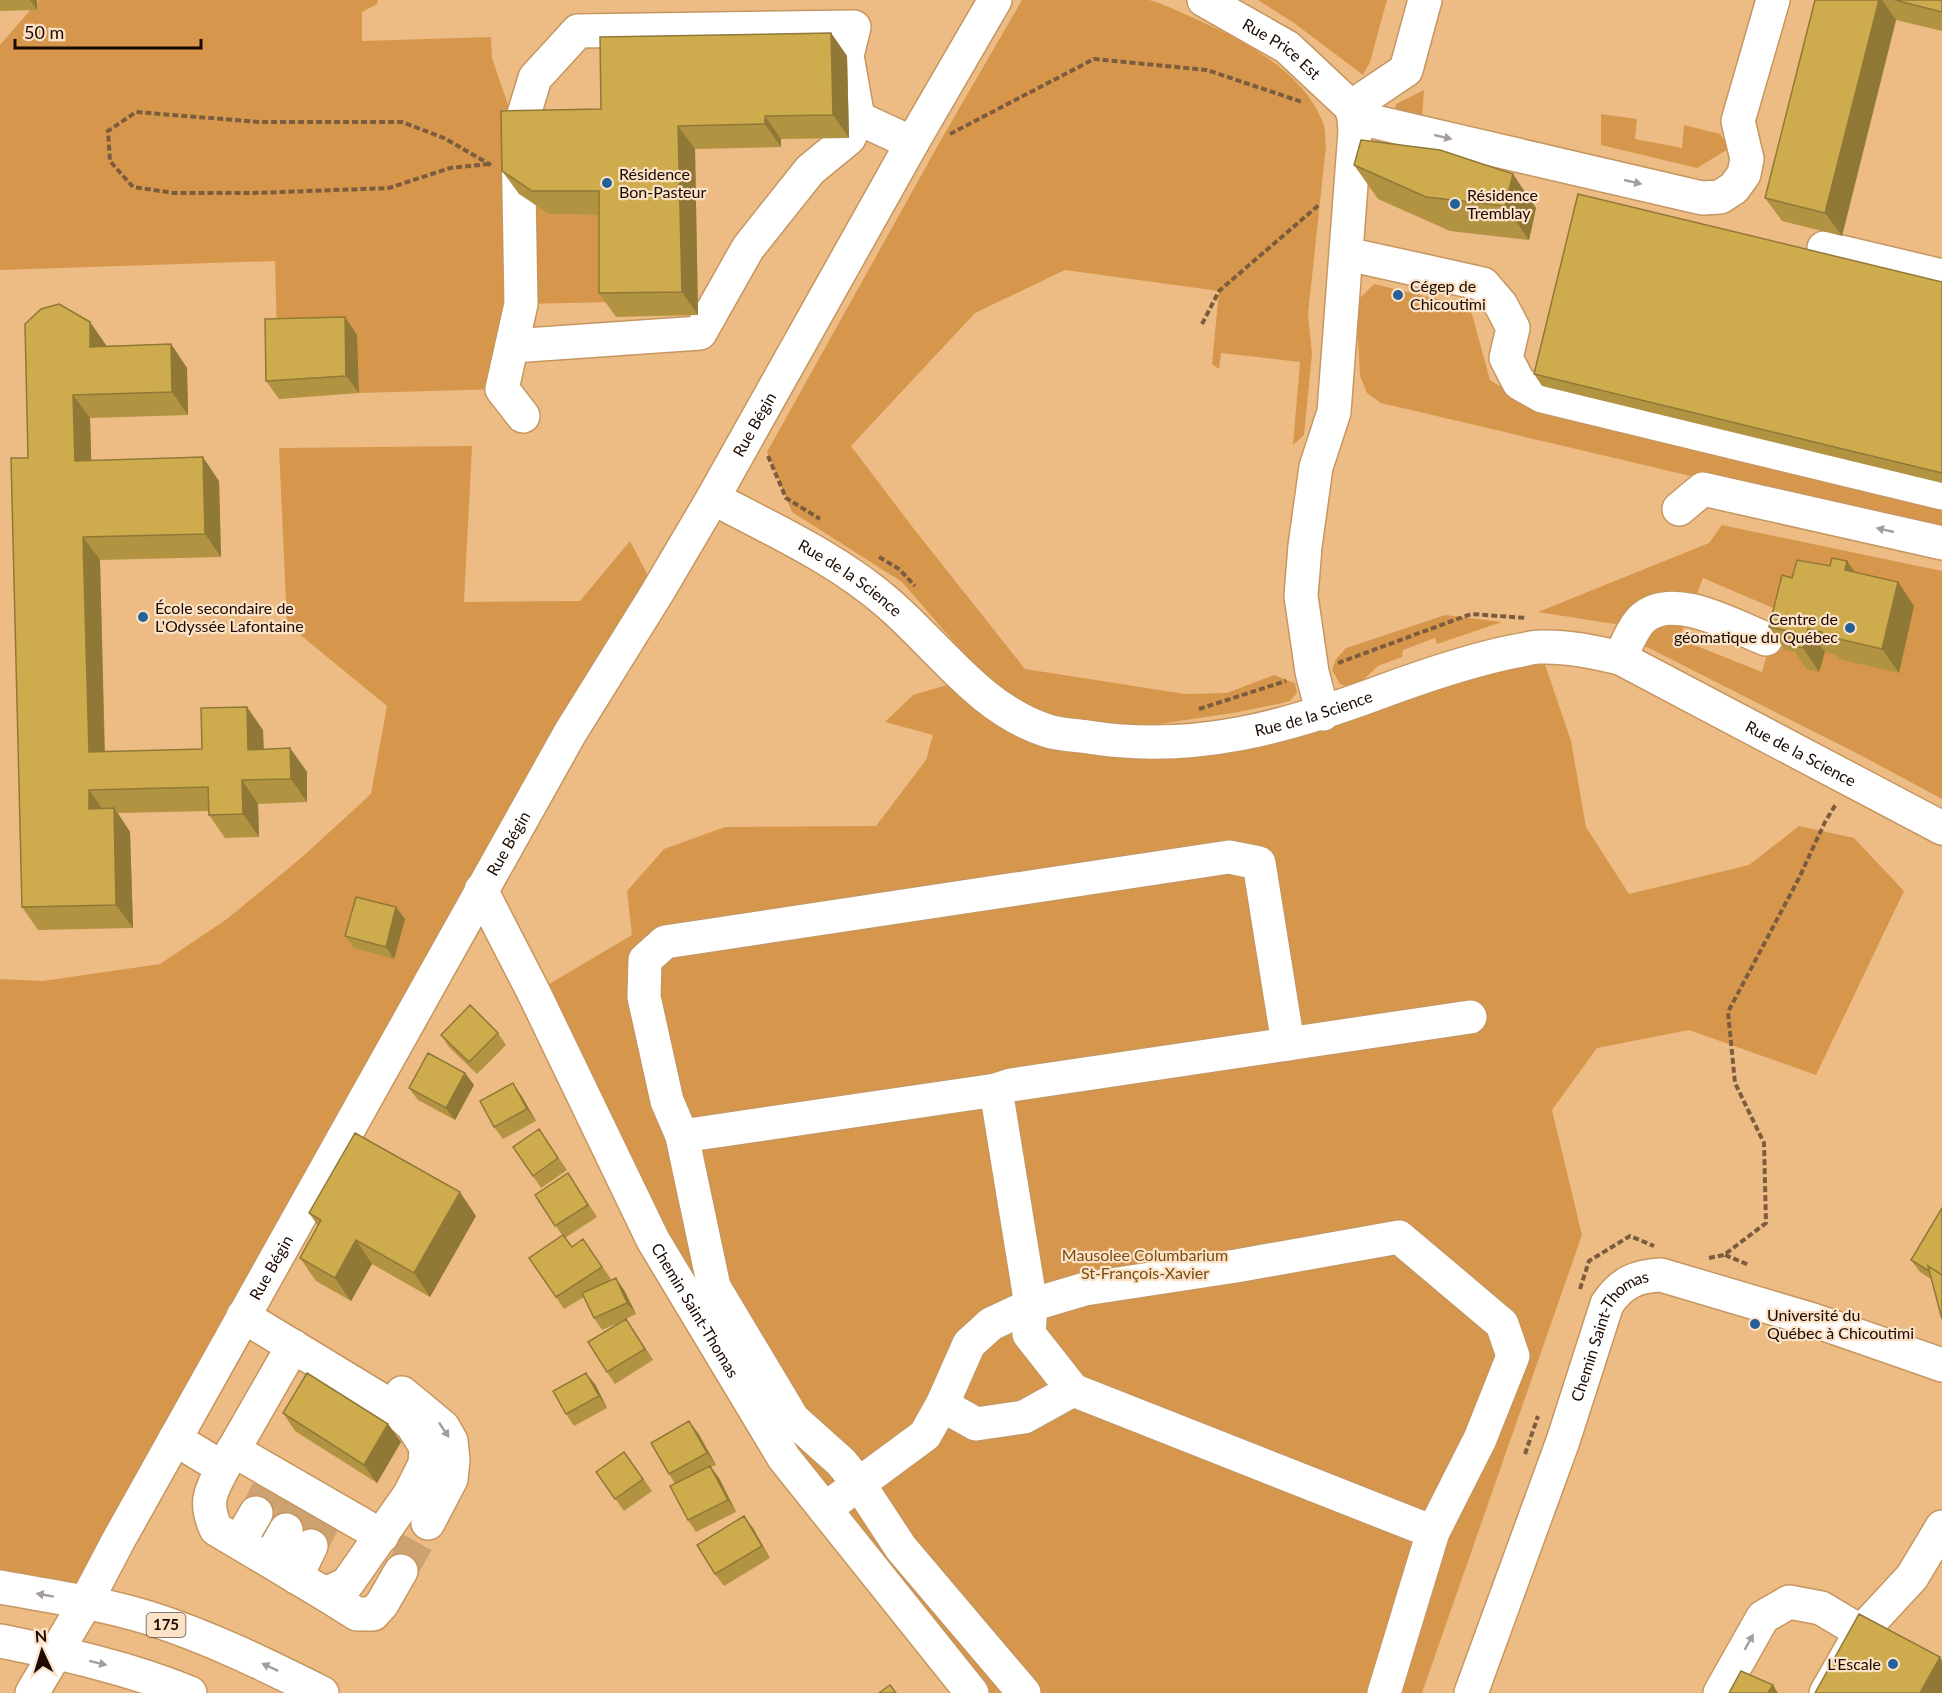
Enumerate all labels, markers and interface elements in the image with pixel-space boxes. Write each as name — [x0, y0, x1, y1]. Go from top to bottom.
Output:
scale bar — [15, 12, 201, 50]
street label: Rue Price Est — [1240, 14, 1325, 83]
text: 50 m — [24, 21, 64, 43]
one-way arrow — [1434, 133, 1452, 143]
place label: Résidence Bon-Pasteur — [619, 164, 706, 201]
marker: Résidence Bon-Pasteur — [600, 176, 614, 190]
one-way arrow — [1623, 178, 1642, 187]
place label: Résidence Tremblay — [1467, 185, 1538, 222]
marker: Résidence Tremblay — [1448, 197, 1462, 211]
place label: Cégep de Chicoutimi — [1410, 276, 1486, 313]
marker: Cégep de Chicoutimi — [1391, 288, 1405, 302]
street label: Rue Bégin — [728, 389, 779, 460]
one-way arrow — [1875, 525, 1894, 534]
street label: Rue de la Science — [795, 535, 906, 620]
place label: École secondaire de L'Odyssée Lafontaine — [155, 598, 304, 635]
place label: Centre de géomatique du Québec — [1674, 609, 1838, 646]
marker: École secondaire de L'Odyssée Lafontaine — [136, 610, 150, 624]
marker: Centre de géomatique du Québec — [1843, 621, 1857, 635]
street label: Rue de la Science — [1253, 686, 1375, 740]
street label: Rue de la Science — [1743, 716, 1859, 790]
street label: Rue Bégin — [482, 808, 533, 879]
street label: Rue Bégin — [245, 1232, 296, 1303]
street label: Chemin Saint-Thomas — [648, 1239, 743, 1381]
park label: Mausolee Columbarium St-François-Xavier — [1062, 1245, 1228, 1282]
street label: Chemin Saint-Thomas — [1566, 1266, 1650, 1404]
place label: Université du Québec à Chicoutimi — [1767, 1305, 1914, 1342]
marker: Université du Québec à Chicoutimi — [1748, 1317, 1762, 1331]
one-way arrow — [438, 1422, 449, 1439]
one-way arrow — [36, 1590, 55, 1599]
road number: 175 — [146, 1613, 186, 1637]
north arrow — [12, 1621, 72, 1681]
text: N — [34, 1626, 48, 1645]
one-way arrow — [1744, 1633, 1754, 1650]
place label: L'Escale — [1827, 1654, 1881, 1673]
marker: L'Escale — [1886, 1657, 1900, 1671]
one-way arrow — [89, 1658, 107, 1668]
one-way arrow — [261, 1662, 279, 1672]

